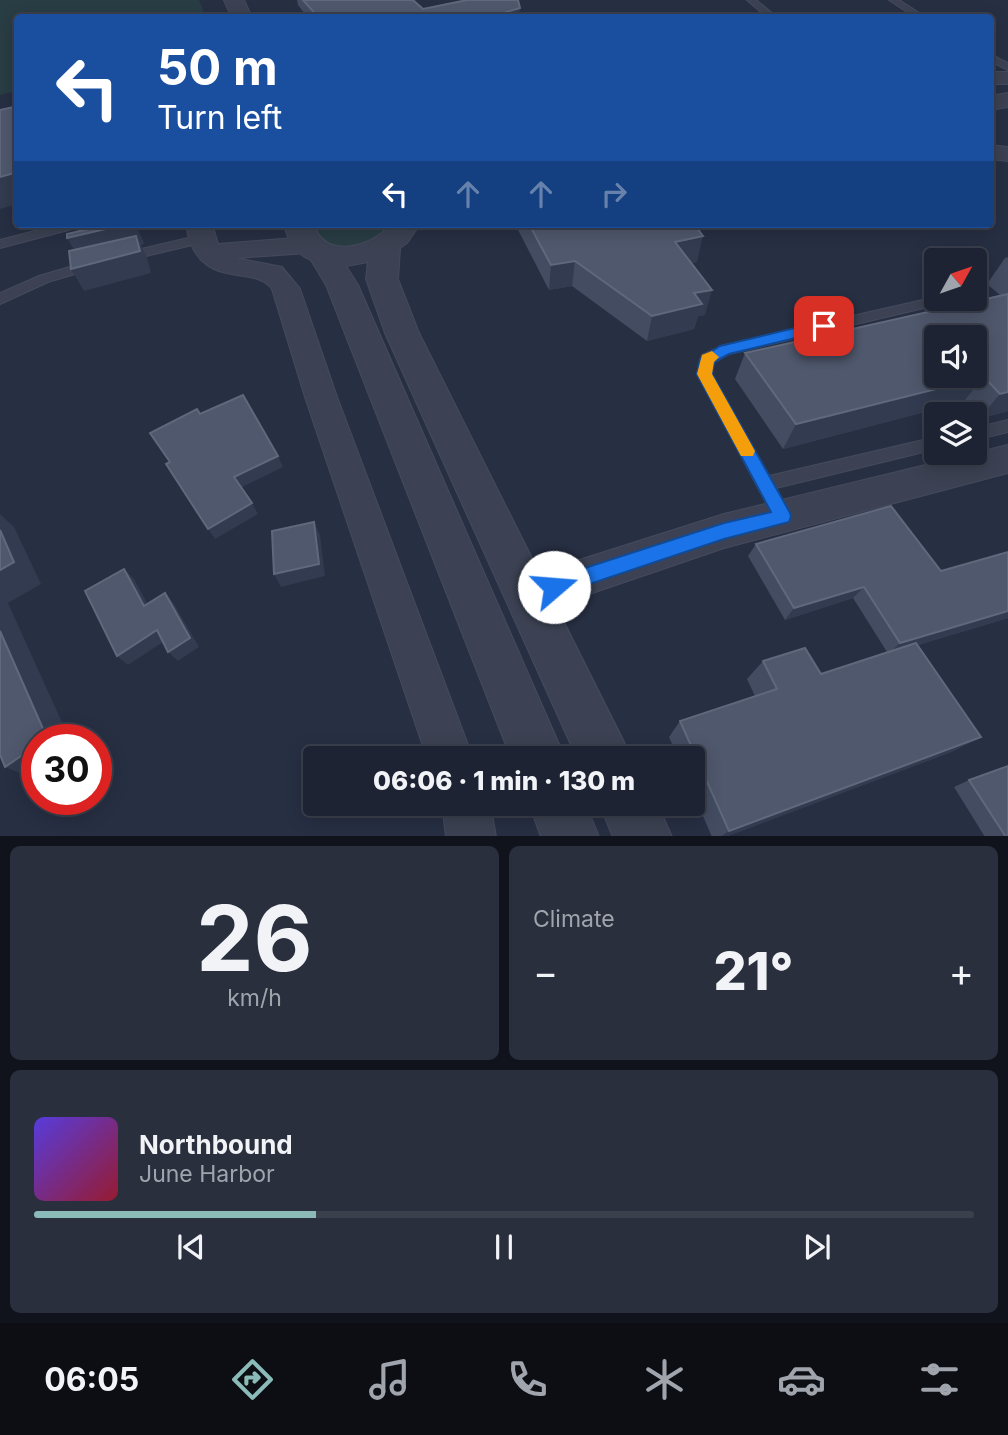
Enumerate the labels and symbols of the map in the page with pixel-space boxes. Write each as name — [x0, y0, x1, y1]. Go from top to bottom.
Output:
north arrow — [924, 248, 987, 312]
pin — [794, 296, 854, 356]
position arrow — [517, 550, 591, 624]
speed limit sign: 30 — [21, 724, 112, 815]

